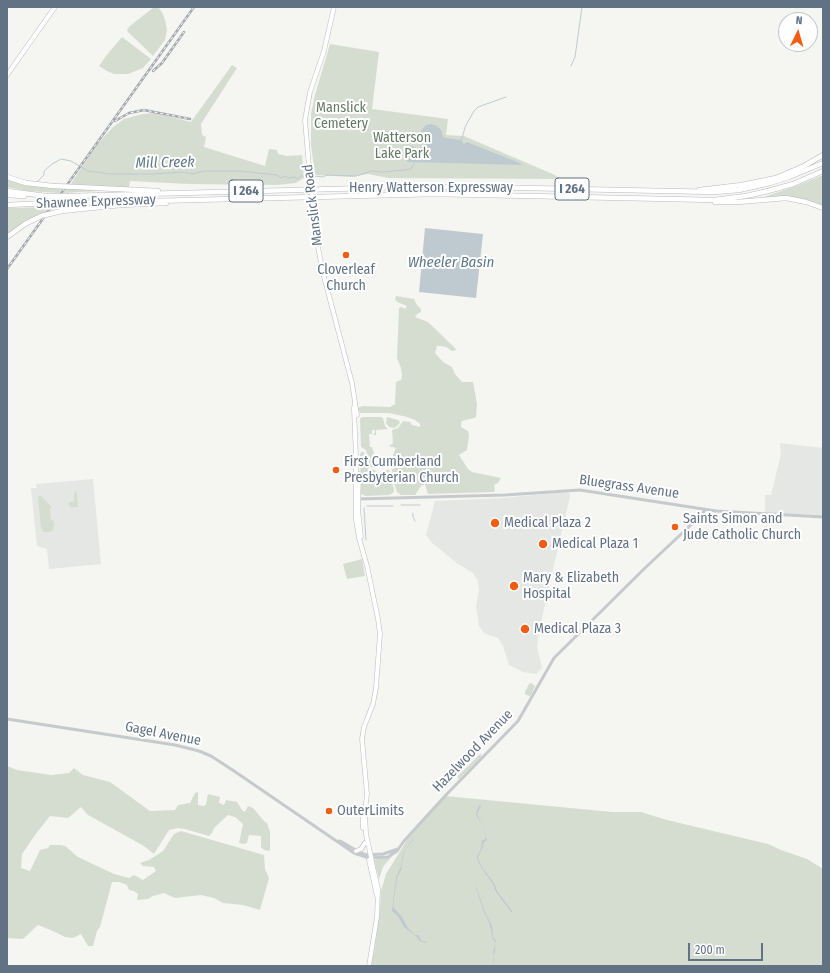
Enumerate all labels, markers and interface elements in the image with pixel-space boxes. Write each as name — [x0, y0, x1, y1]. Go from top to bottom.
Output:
north arrow — [778, 12, 818, 52]
text: N — [795, 14, 803, 27]
park label: Manslick Cemetery — [314, 100, 368, 132]
park label: Watterson Lake Park — [373, 130, 431, 162]
water label: Mill Creek — [135, 153, 195, 173]
street label: Manslick Road — [300, 163, 326, 247]
road number: I 264 — [555, 178, 589, 200]
road number: I 264 — [229, 180, 263, 202]
street label: Henry Watterson Expressway — [349, 180, 513, 196]
street label: Shawnee Expressway — [36, 192, 156, 212]
marker: Cloverleaf Church — [341, 250, 351, 260]
water label: Wheeler Basin — [408, 254, 494, 272]
place label: Cloverleaf Church — [317, 262, 375, 294]
place label: First Cumberland Presbyterian Church — [344, 454, 459, 486]
marker: First Cumberland Presbyterian Church — [331, 465, 341, 475]
street label: Bluegrass Avenue — [578, 472, 680, 502]
place label: Saints Simon and Jude Catholic Church — [683, 511, 801, 544]
place label: Medical Plaza 2 — [504, 515, 591, 531]
marker: Medical Plaza 2 — [489, 517, 501, 529]
marker: Saints Simon and Jude Catholic Church — [670, 522, 680, 532]
place label: Medical Plaza 1 — [552, 536, 638, 552]
marker: Medical Plaza 1 — [537, 538, 549, 550]
place label: Mary & Elizabeth Hospital — [523, 570, 619, 602]
marker: Mary & Elizabeth Hospital — [508, 580, 520, 592]
place label: Medical Plaza 3 — [534, 621, 621, 637]
marker: Medical Plaza 3 — [519, 623, 531, 635]
street label: Hazelwood Avenue — [429, 706, 517, 796]
street label: Gagel Avenue — [124, 718, 202, 750]
place label: OuterLimits — [337, 803, 404, 819]
marker: OuterLimits — [324, 806, 334, 816]
scale bar — [690, 935, 765, 961]
text: 200 m — [695, 943, 725, 957]

